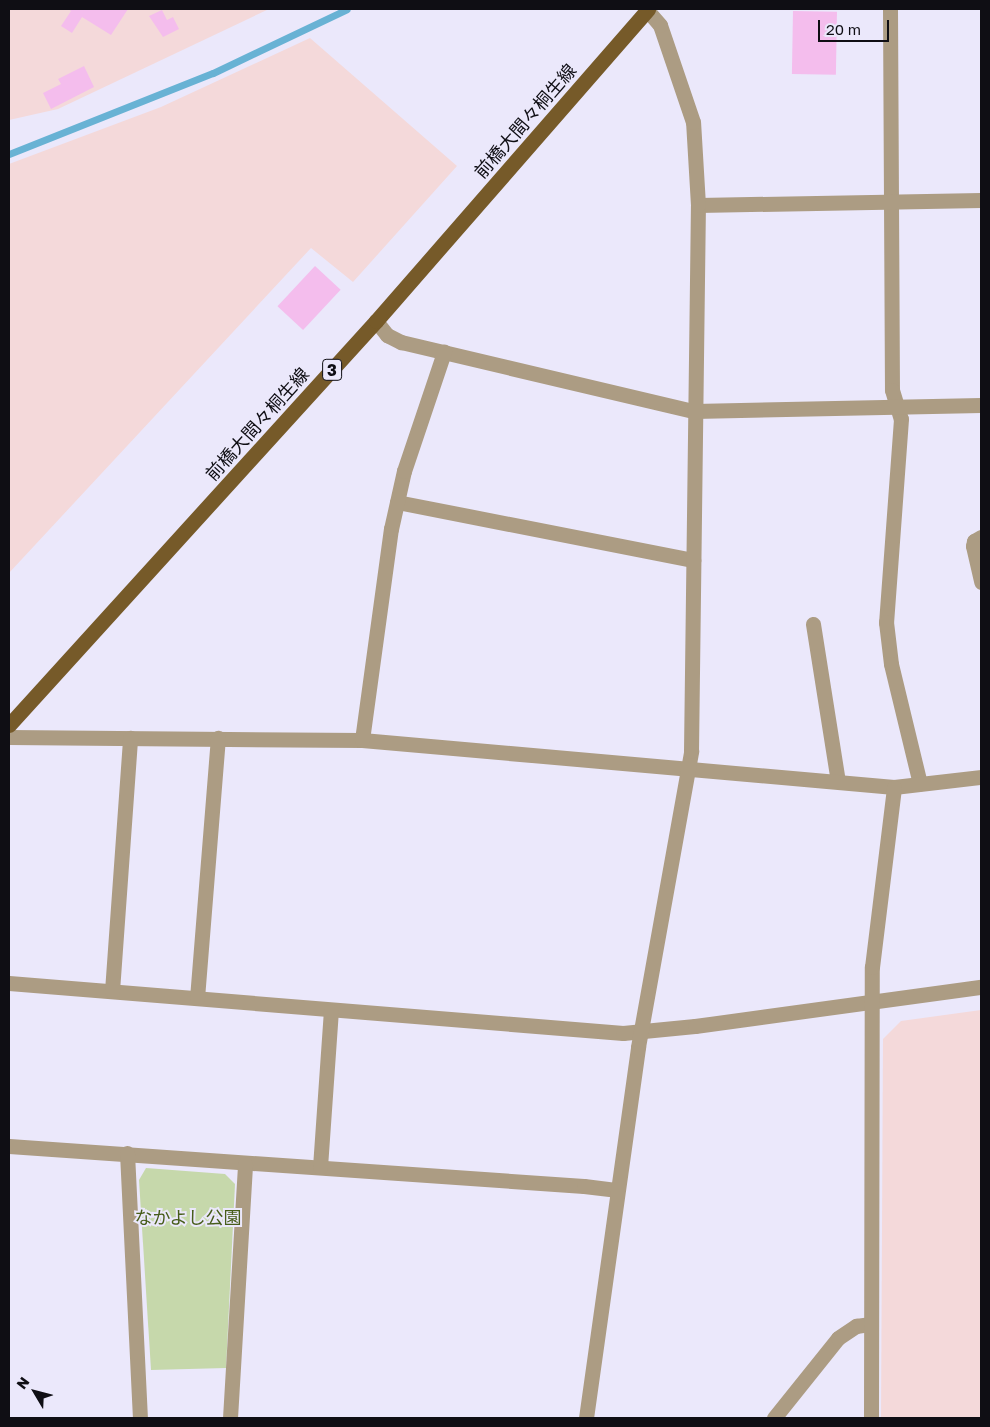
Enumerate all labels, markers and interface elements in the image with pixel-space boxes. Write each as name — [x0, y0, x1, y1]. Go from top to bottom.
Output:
scale bar — [820, 10, 891, 42]
text: 20 m — [826, 20, 861, 38]
street label: 前橋大間々桐生線 — [470, 60, 580, 182]
road number: 3 — [322, 356, 342, 384]
street label: 前橋大間々桐生線 — [201, 363, 313, 485]
park label: なかよし公園 — [134, 1206, 242, 1228]
north arrow — [10, 1367, 60, 1417]
text: N — [13, 1373, 33, 1392]

